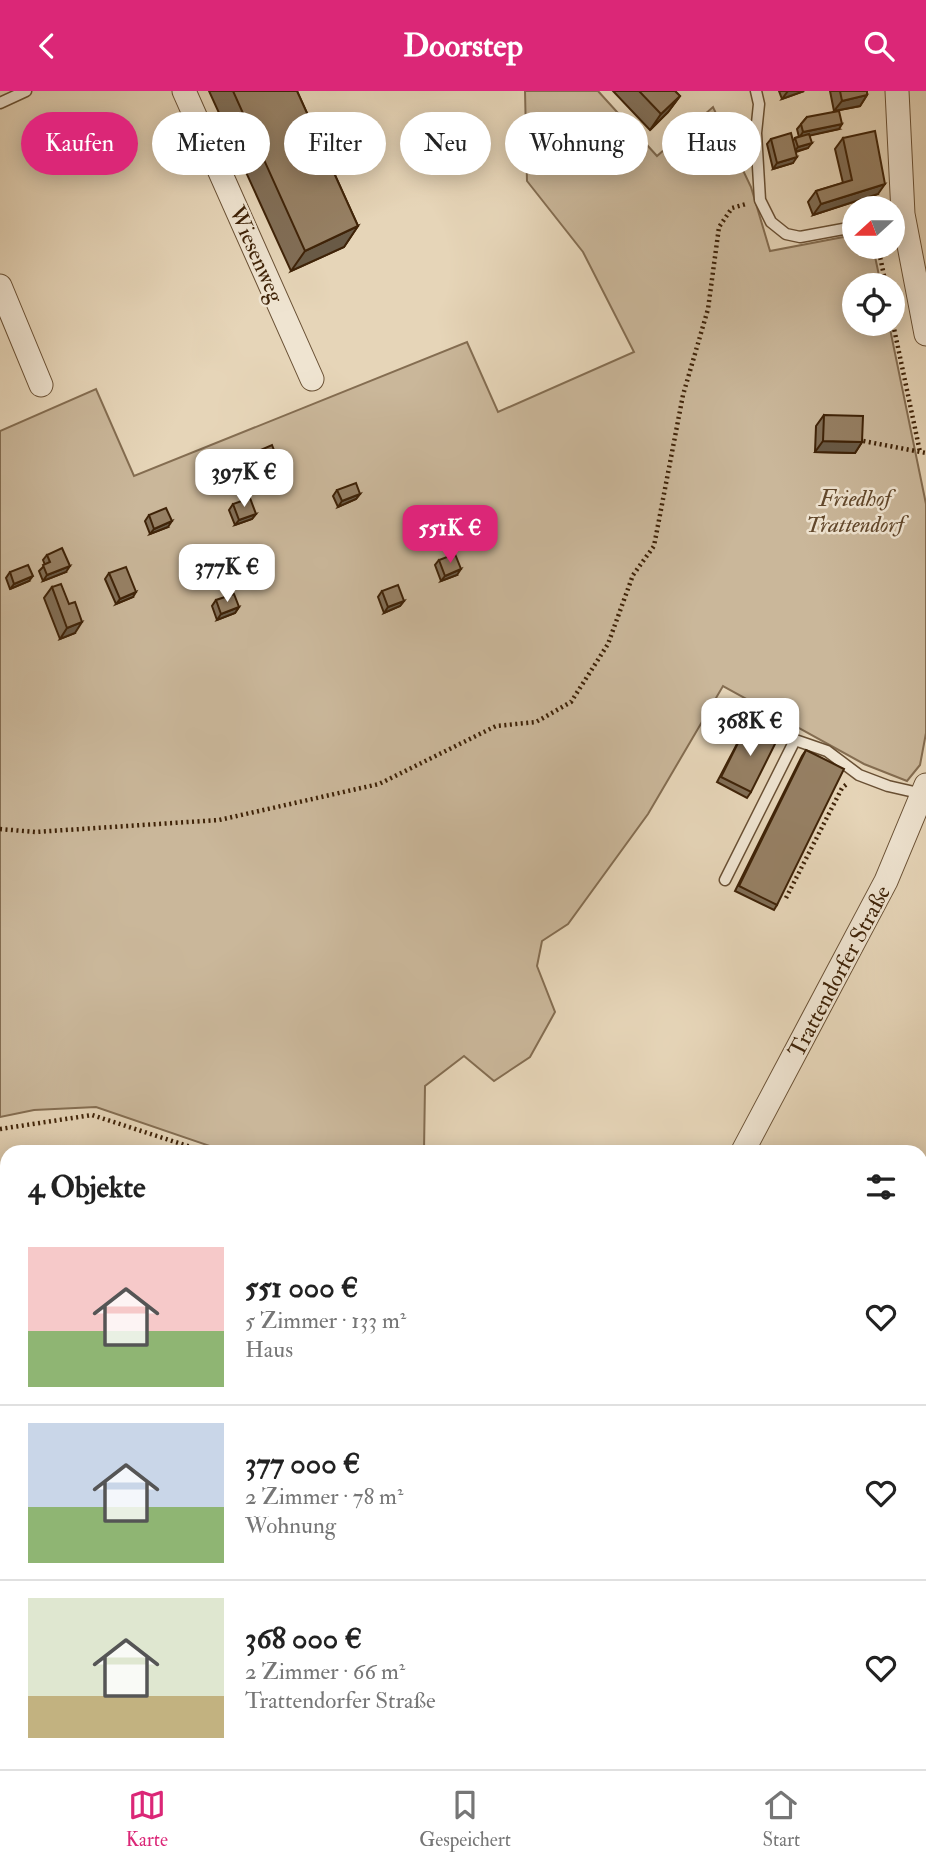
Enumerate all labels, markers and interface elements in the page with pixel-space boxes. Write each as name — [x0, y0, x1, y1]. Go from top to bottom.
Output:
text: Doorstep — [403, 26, 523, 66]
icon: back — [28, 27, 66, 65]
icon: search — [860, 27, 898, 65]
chip: Kaufen — [21, 112, 138, 175]
chip: Mieten — [152, 112, 270, 175]
chip: Filter — [284, 112, 386, 175]
chip: Neu — [400, 112, 491, 175]
chip: Wohnung — [505, 112, 648, 175]
chip: Haus — [662, 112, 761, 175]
north arrow — [842, 196, 905, 259]
map controls — [842, 196, 905, 336]
street label: Wiesenweg — [222, 200, 291, 308]
button: locate — [842, 273, 905, 336]
pin: 397K € — [187, 449, 301, 509]
text: 397K € — [211, 457, 277, 486]
park label: Friedhof Trattendorf — [806, 484, 909, 539]
pin: 551K € — [393, 505, 507, 565]
text: 551K € — [419, 513, 481, 542]
pin: 377K € — [170, 545, 284, 604]
text: 377K € — [195, 552, 259, 581]
pin: 368K € — [693, 699, 807, 758]
text: 368K € — [717, 706, 783, 735]
street label: Trattendorfer Straße — [782, 880, 897, 1062]
icon: filters — [862, 1168, 900, 1206]
text: 4 Objekte — [28, 1169, 145, 1206]
text: 551 000 € — [245, 1269, 358, 1306]
icon: home — [84, 1275, 168, 1359]
icon: heart — [862, 1298, 900, 1336]
text: 5 Zimmer · 133 m² — [245, 1306, 406, 1335]
text: Haus — [245, 1335, 293, 1364]
text: 377 000 € — [245, 1445, 360, 1482]
icon: home — [84, 1451, 168, 1535]
icon: heart — [862, 1474, 900, 1512]
text: 2 Zimmer · 78 m² — [245, 1482, 403, 1511]
text: Wohnung — [245, 1511, 336, 1540]
text: 368 000 € — [245, 1620, 362, 1657]
icon: home — [84, 1626, 168, 1710]
icon: heart — [862, 1649, 900, 1687]
text: 2 Zimmer · 66 m² — [245, 1657, 405, 1686]
text: Trattendorfer Straße — [245, 1686, 436, 1715]
tab: Karte — [126, 1786, 168, 1852]
tab: Gespeichert — [419, 1786, 511, 1852]
tab: Start — [762, 1786, 800, 1852]

